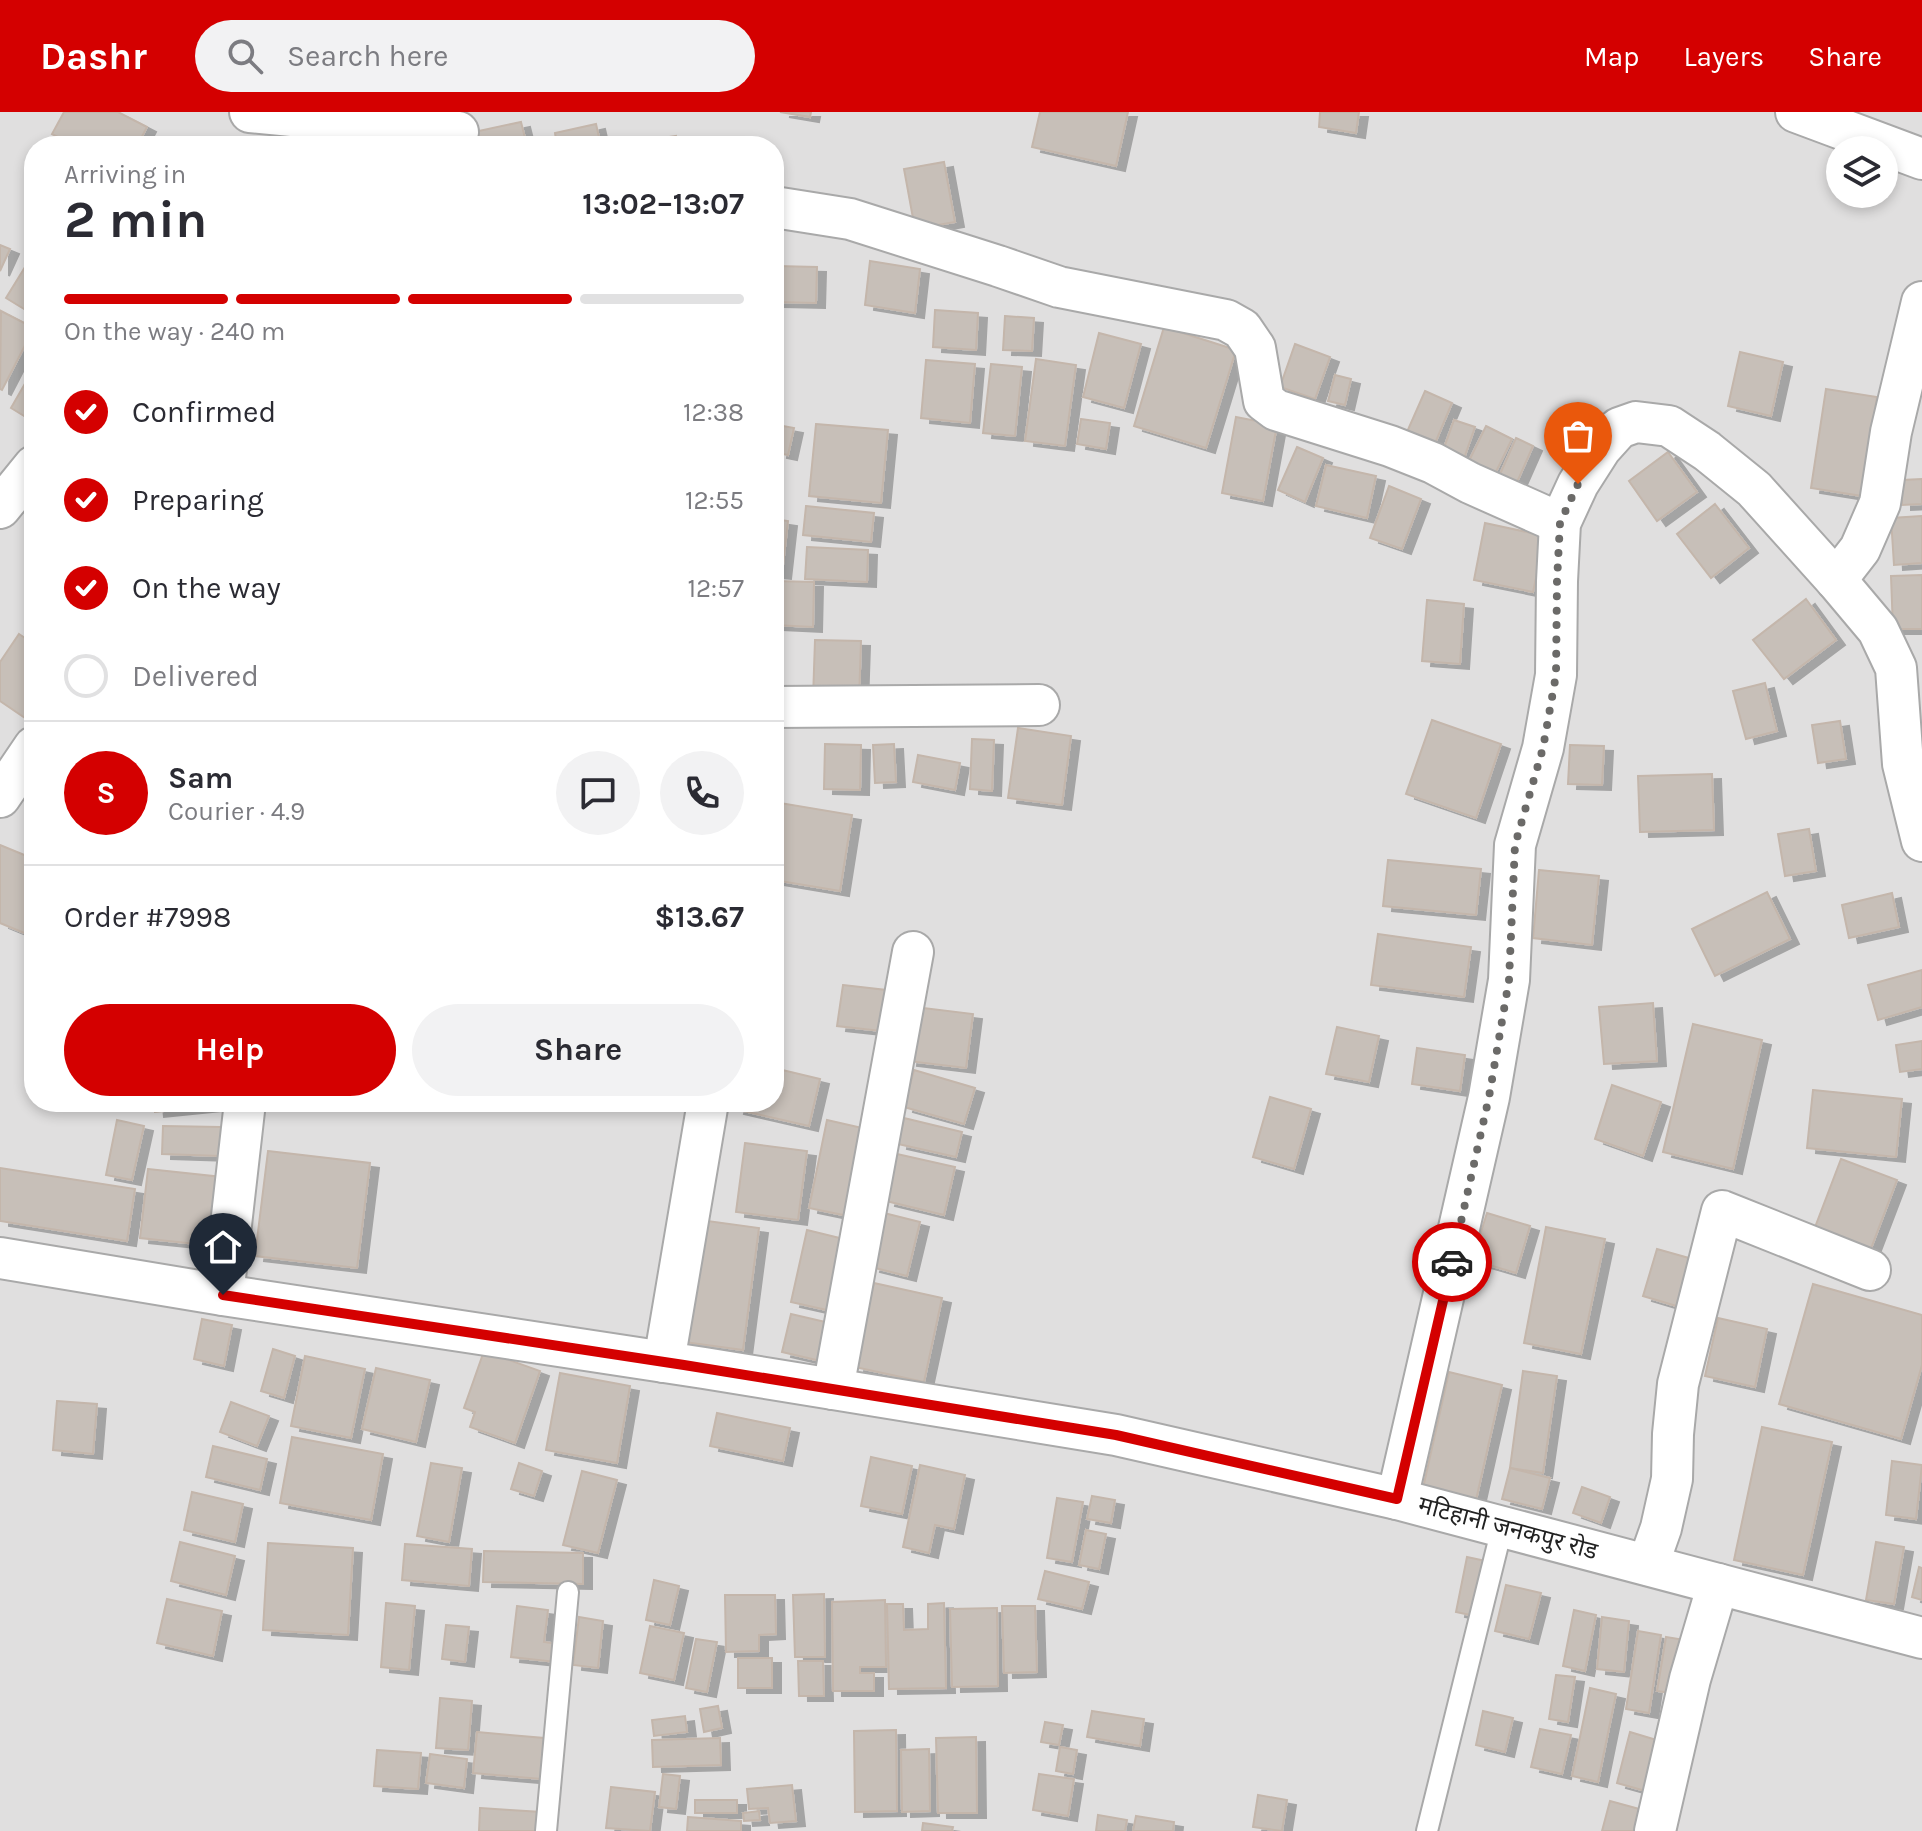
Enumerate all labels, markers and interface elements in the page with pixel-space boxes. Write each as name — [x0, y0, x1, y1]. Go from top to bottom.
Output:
search box — [195, 20, 755, 92]
text: Dashr — [40, 34, 147, 79]
icon: search — [223, 34, 267, 78]
text: Search here — [287, 38, 448, 74]
text: Map — [1584, 40, 1639, 73]
text: Layers — [1683, 40, 1764, 73]
text: Share — [1808, 40, 1882, 73]
map controls — [1826, 136, 1898, 208]
button: layers — [1826, 136, 1898, 208]
text: Arriving in — [64, 159, 186, 190]
text: 13:02–13:07 — [582, 186, 744, 222]
text: 2 min — [64, 189, 207, 250]
text: On the way · 240 m — [64, 316, 285, 347]
icon: check — [64, 390, 108, 434]
text: Confirmed — [132, 394, 276, 430]
text: 12:38 — [683, 397, 744, 428]
pin — [1544, 402, 1612, 484]
icon: bag — [1556, 414, 1600, 458]
icon: check — [64, 478, 108, 522]
text: Preparing — [132, 482, 264, 518]
text: 12:55 — [685, 485, 744, 516]
icon: check — [64, 566, 108, 610]
text: On the way — [132, 570, 281, 606]
text: 12:57 — [687, 573, 744, 604]
text: Delivered — [132, 658, 259, 694]
button: chat — [556, 751, 640, 835]
button: phone — [660, 751, 744, 835]
text: Sam — [168, 760, 233, 796]
text: S — [96, 775, 116, 811]
text: Courier · 4.9 — [168, 796, 305, 827]
text: Order #7998 — [64, 899, 231, 935]
text: $13.67 — [654, 899, 744, 935]
button: Help — [64, 1004, 396, 1096]
button: Share — [412, 1004, 744, 1096]
pin — [189, 1213, 257, 1295]
courier — [1412, 1222, 1492, 1302]
icon: home — [201, 1225, 245, 1269]
icon: car — [1430, 1240, 1474, 1284]
street label: मटिहानी जनकपुर रोड — [1415, 1491, 1602, 1567]

